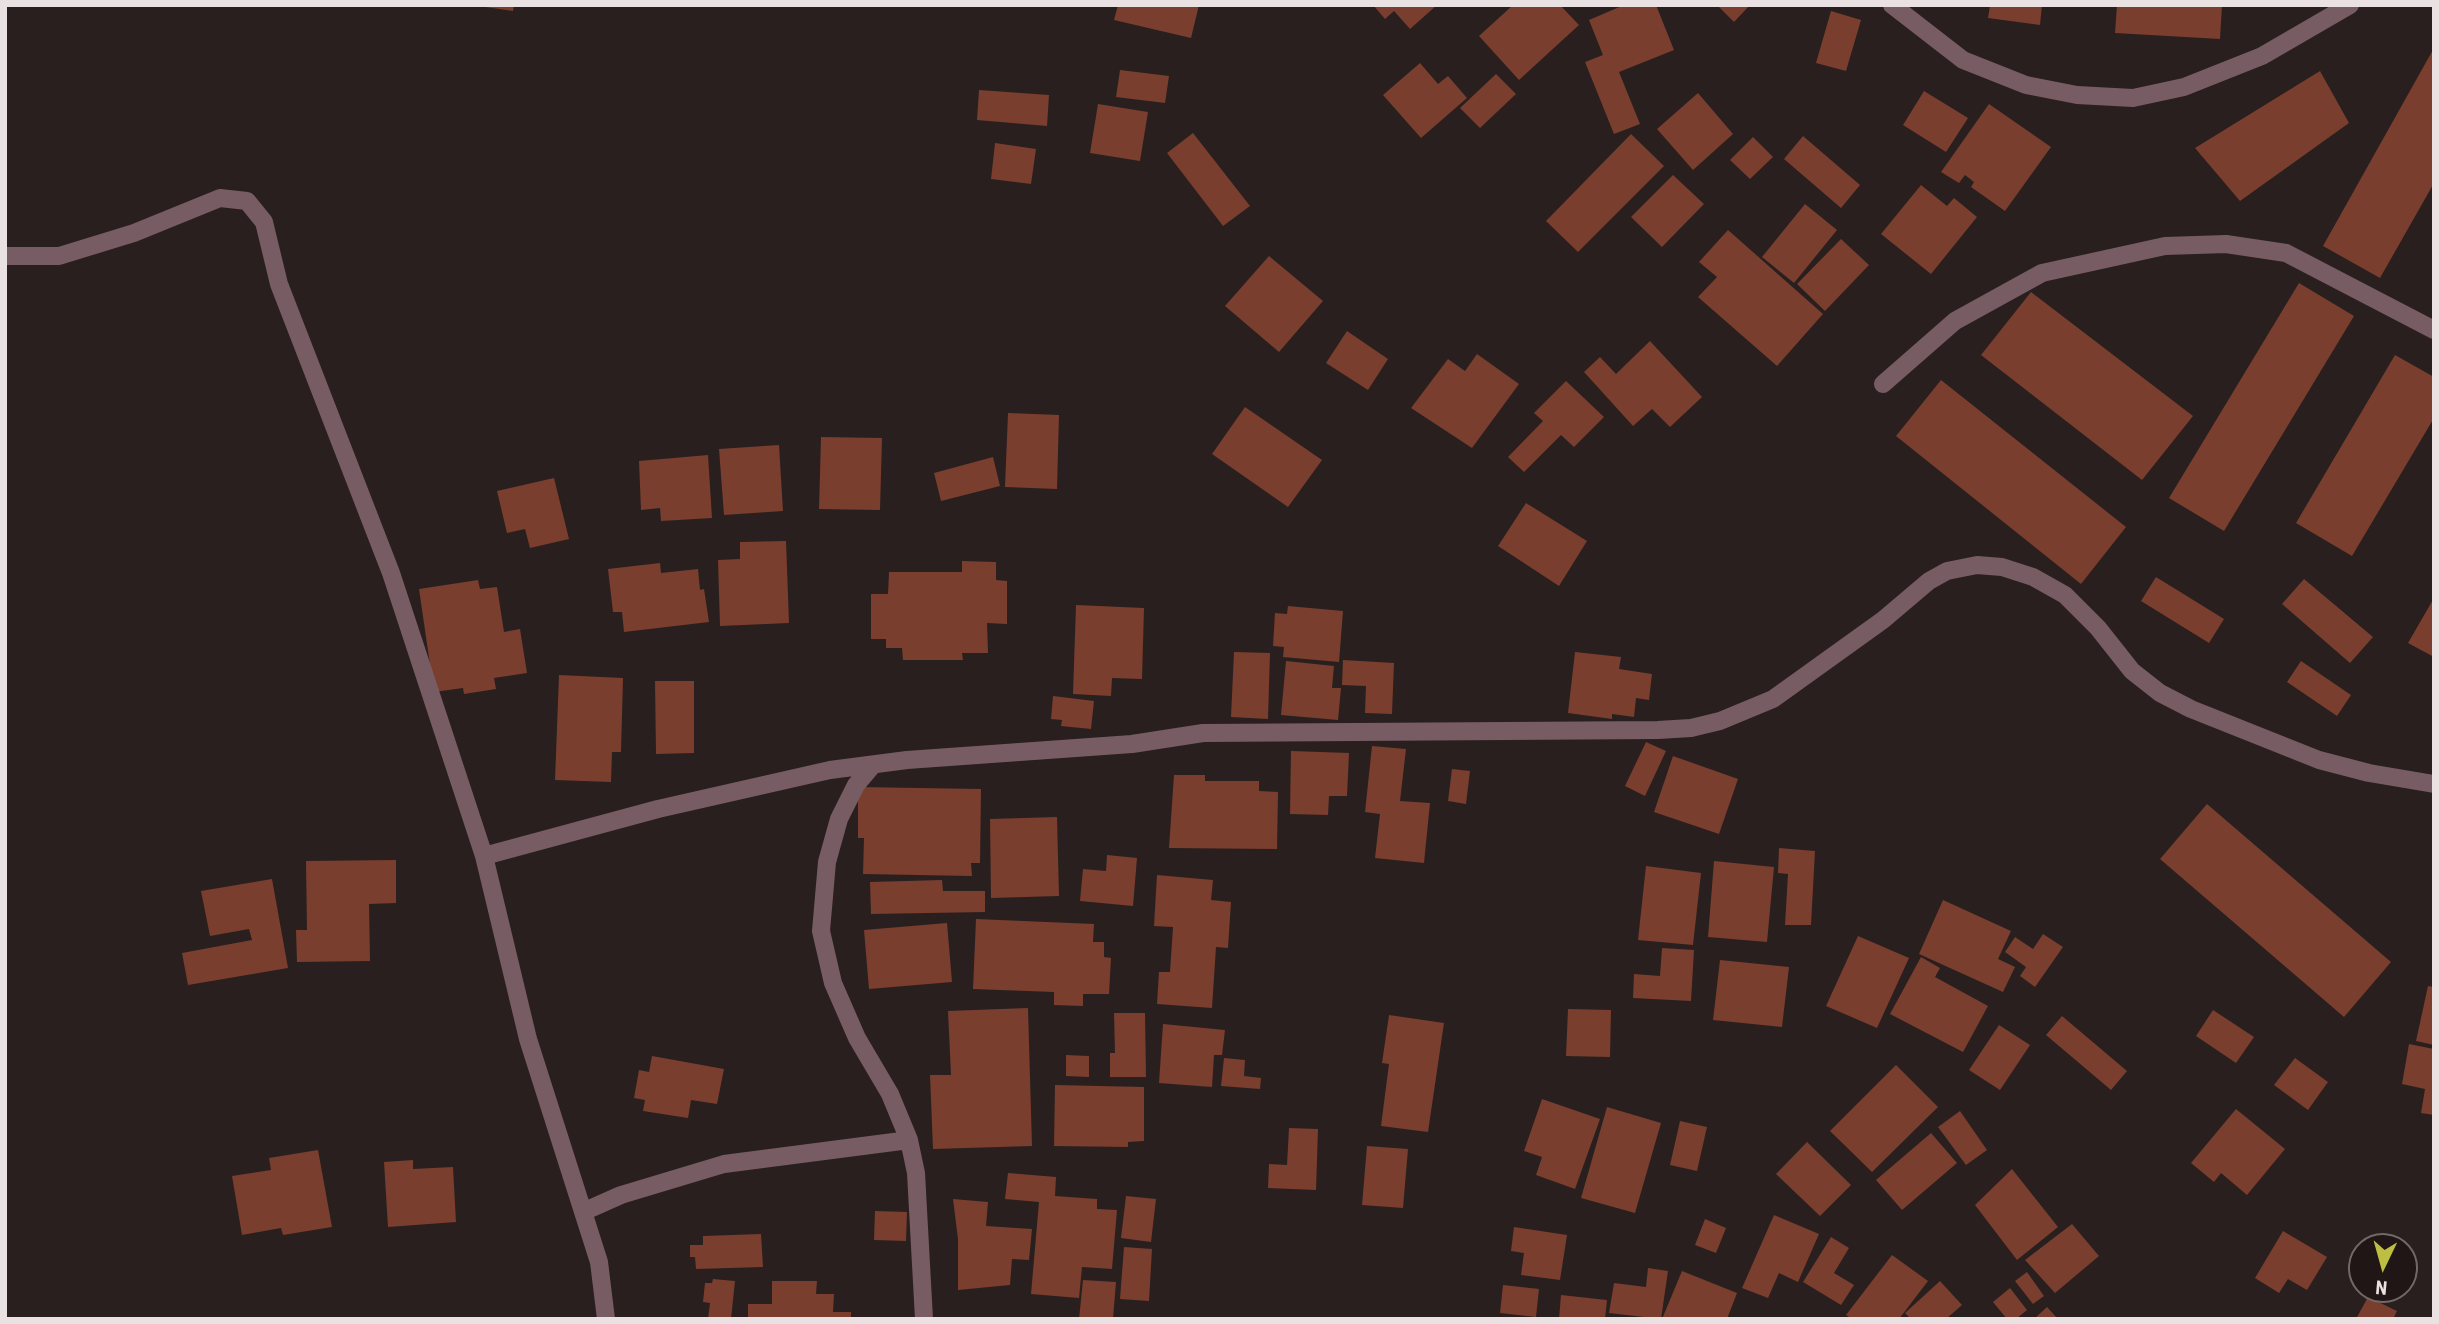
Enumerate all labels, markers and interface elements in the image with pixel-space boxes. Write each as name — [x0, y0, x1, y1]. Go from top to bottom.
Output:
north arrow — [2348, 1233, 2418, 1303]
text: N — [2375, 1275, 2388, 1299]

